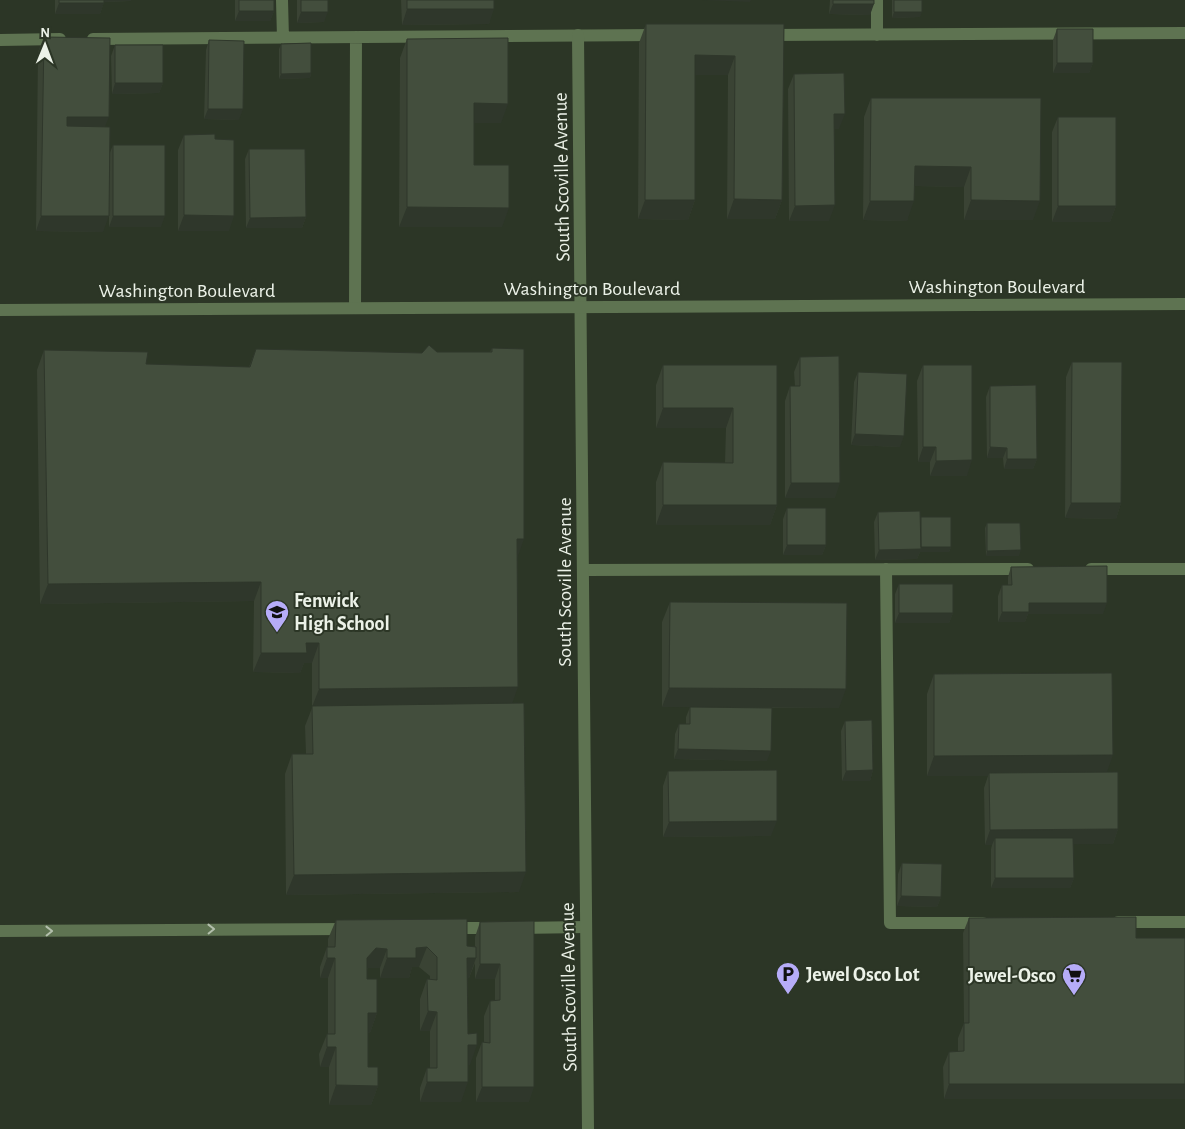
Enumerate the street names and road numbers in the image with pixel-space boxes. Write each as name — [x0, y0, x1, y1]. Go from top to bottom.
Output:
street label: South Scoville Avenue — [551, 92, 573, 262]
street label: Washington Boulevard — [909, 277, 1085, 297]
street label: Washington Boulevard — [504, 279, 680, 299]
street label: Washington Boulevard — [99, 281, 275, 301]
street label: South Scoville Avenue — [555, 497, 575, 667]
street label: South Scoville Avenue — [558, 902, 580, 1072]

